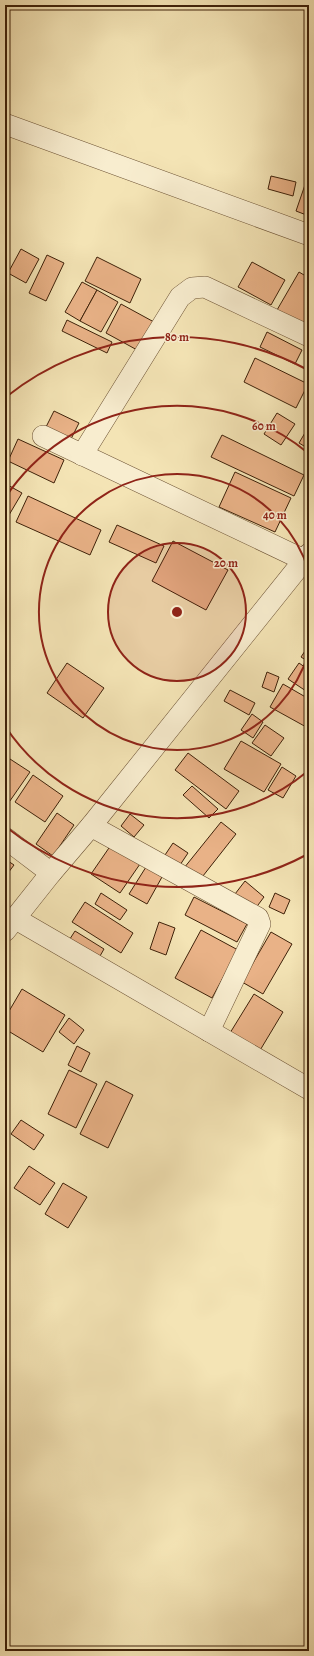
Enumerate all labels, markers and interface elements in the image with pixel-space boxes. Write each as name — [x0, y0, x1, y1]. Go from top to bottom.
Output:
text: 80 m — [165, 329, 189, 345]
text: 60 m — [252, 418, 276, 434]
text: 40 m — [263, 507, 287, 523]
text: 20 m — [214, 555, 238, 571]
centre of rings — [170, 605, 184, 619]

